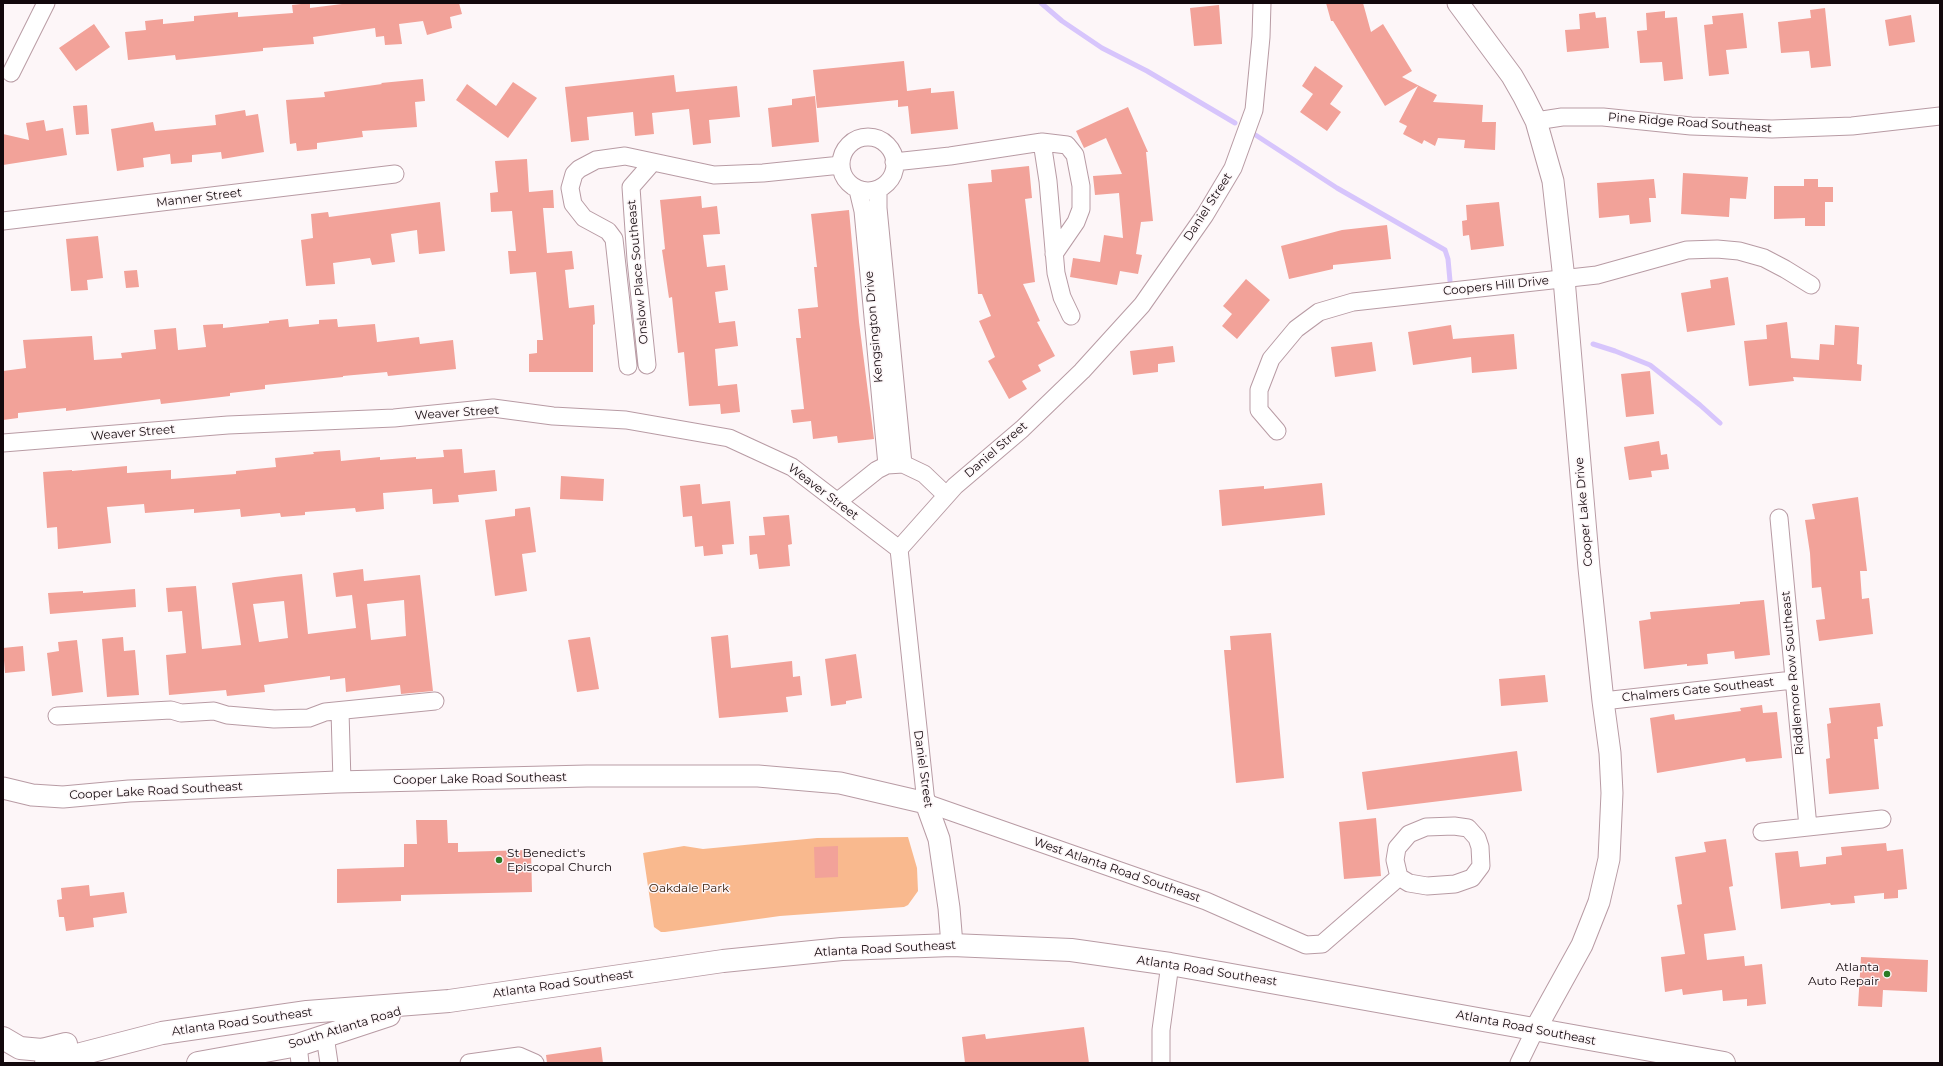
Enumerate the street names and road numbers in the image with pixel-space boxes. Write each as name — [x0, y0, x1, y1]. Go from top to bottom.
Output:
street label: Pine Ridge Road Southeast — [1608, 110, 1772, 136]
street label: Daniel Street — [1181, 170, 1235, 244]
street label: Manner Street — [155, 186, 243, 210]
street label: Onslow Place Southeast — [625, 199, 651, 345]
street label: Kengsington Drive — [862, 271, 886, 383]
street label: Coopers Hill Drive — [1442, 273, 1550, 299]
street label: Weaver Street — [414, 403, 500, 423]
street label: Daniel Street — [962, 419, 1030, 481]
street label: Weaver Street — [90, 422, 176, 444]
street label: Cooper Lake Drive — [1572, 457, 1596, 567]
street label: Weaver Street — [785, 461, 861, 523]
street label: Riddlemore Row Southeast — [1779, 590, 1807, 756]
street label: Chalmers Gate Southeast — [1621, 675, 1775, 705]
street label: Daniel Street — [910, 729, 936, 809]
street label: Cooper Lake Road Southeast — [393, 770, 567, 788]
street label: Cooper Lake Road Southeast — [69, 779, 243, 803]
street label: West Atlanta Road Southeast — [1032, 835, 1202, 905]
street label: Atlanta Road Southeast — [814, 938, 956, 960]
street label: Atlanta Road Southeast — [1136, 953, 1278, 989]
street label: Atlanta Road Southeast — [492, 967, 634, 1001]
street label: South Atlanta Road — [287, 1004, 403, 1052]
street label: Atlanta Road Southeast — [171, 1005, 313, 1039]
street label: Atlanta Road Southeast — [1455, 1007, 1597, 1049]

